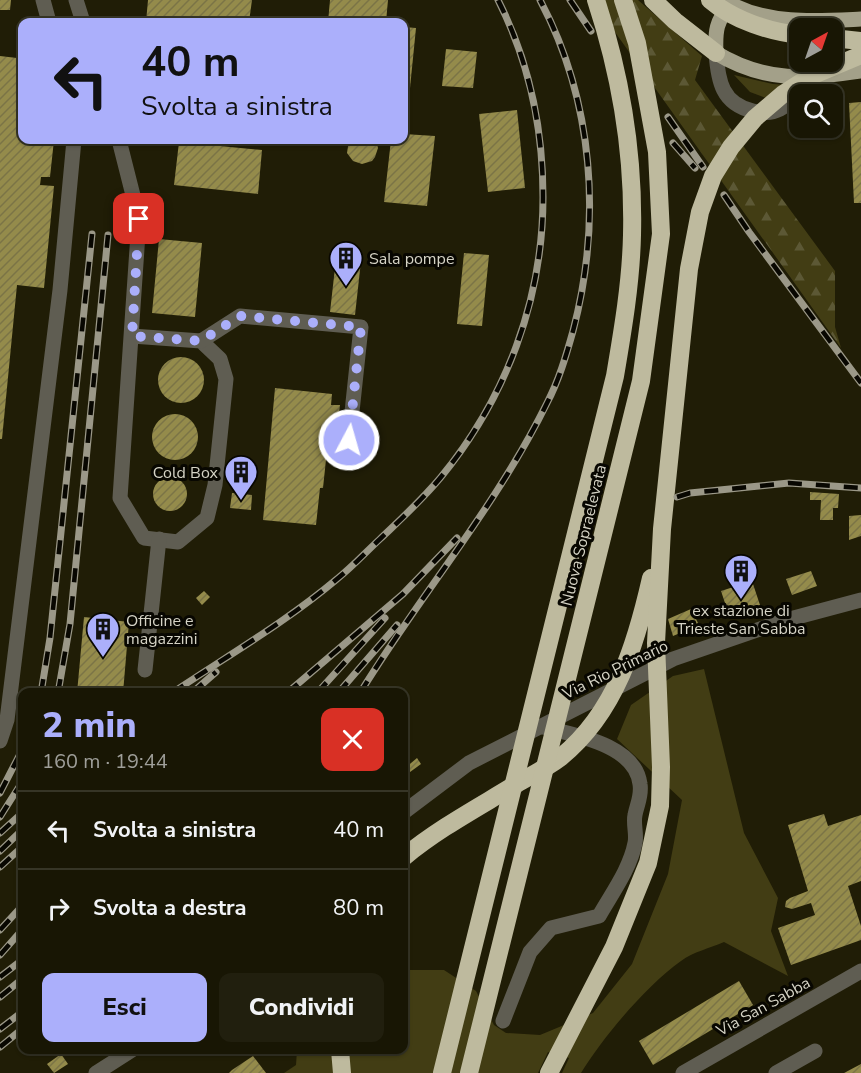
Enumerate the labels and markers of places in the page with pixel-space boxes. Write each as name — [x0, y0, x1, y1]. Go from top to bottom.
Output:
pin — [113, 193, 164, 244]
building icon: Sala pompe — [328, 240, 364, 287]
place label: Sala pompe — [369, 248, 454, 270]
building icon: Cold Box — [223, 454, 259, 501]
place label: Cold Box — [153, 462, 219, 484]
building icon: ex stazione di Trieste San Sabba — [723, 553, 759, 600]
place label: ex stazione di Trieste San Sabba — [676, 600, 806, 640]
place label: Officine e magazzini — [126, 610, 197, 650]
building icon: Officine e magazzini — [85, 611, 121, 658]

